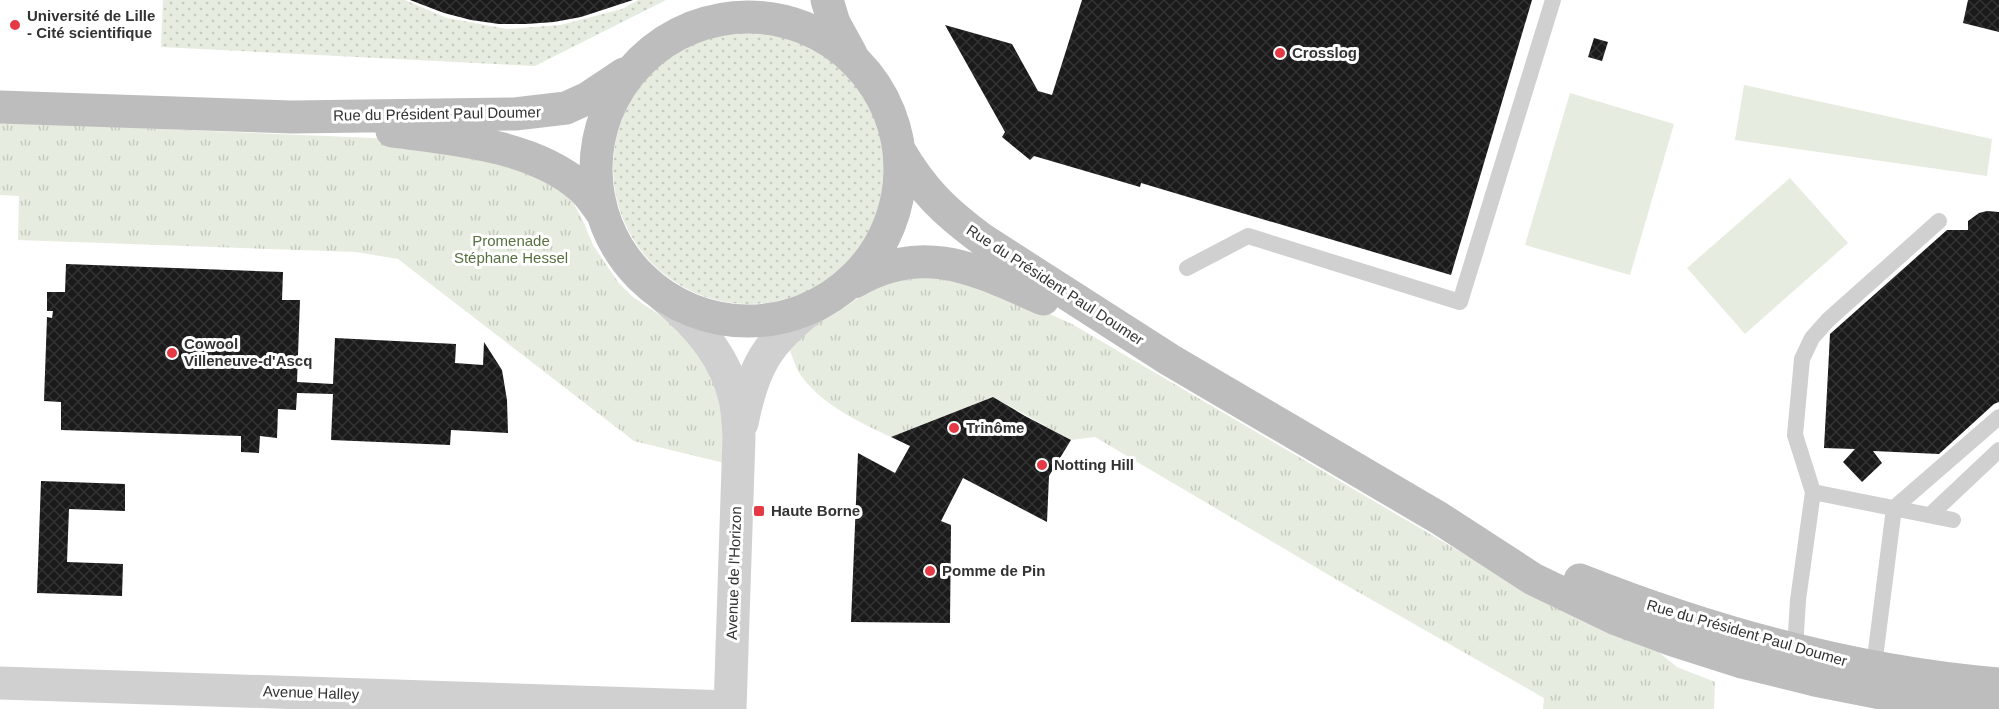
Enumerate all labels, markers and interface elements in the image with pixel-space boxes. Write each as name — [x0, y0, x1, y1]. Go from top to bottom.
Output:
place label: Université de Lille ‐ Cité scientifique — [27, 7, 155, 41]
marker: Université de Lille ‐ Cité scientifique — [8, 18, 22, 32]
place label: Crosslog — [1292, 44, 1357, 61]
marker: Crosslog — [1273, 46, 1287, 60]
street label: Rue du Président Paul Doumer — [333, 103, 541, 124]
street label: Rue du Président Paul Doumer — [964, 221, 1147, 348]
park label: Promenade Stéphane Hessel — [454, 232, 568, 266]
place label: Cowool Villeneuve-d'Ascq — [184, 335, 312, 369]
marker: Cowool Villeneuve-d'Ascq — [165, 346, 179, 360]
place label: Trinôme — [966, 419, 1024, 436]
marker: Trinôme — [947, 421, 961, 435]
place label: Notting Hill — [1054, 456, 1134, 473]
marker: Notting Hill — [1035, 458, 1049, 472]
place label: Haute Borne — [771, 502, 860, 519]
marker: Haute Borne — [752, 504, 766, 518]
street label: Avenue de l'Horizon — [723, 506, 744, 640]
place label: Pomme de Pin — [942, 562, 1045, 579]
marker: Pomme de Pin — [923, 564, 937, 578]
street label: Rue du Président Paul Doumer — [1645, 596, 1849, 669]
street label: Avenue Halley — [263, 682, 360, 703]

